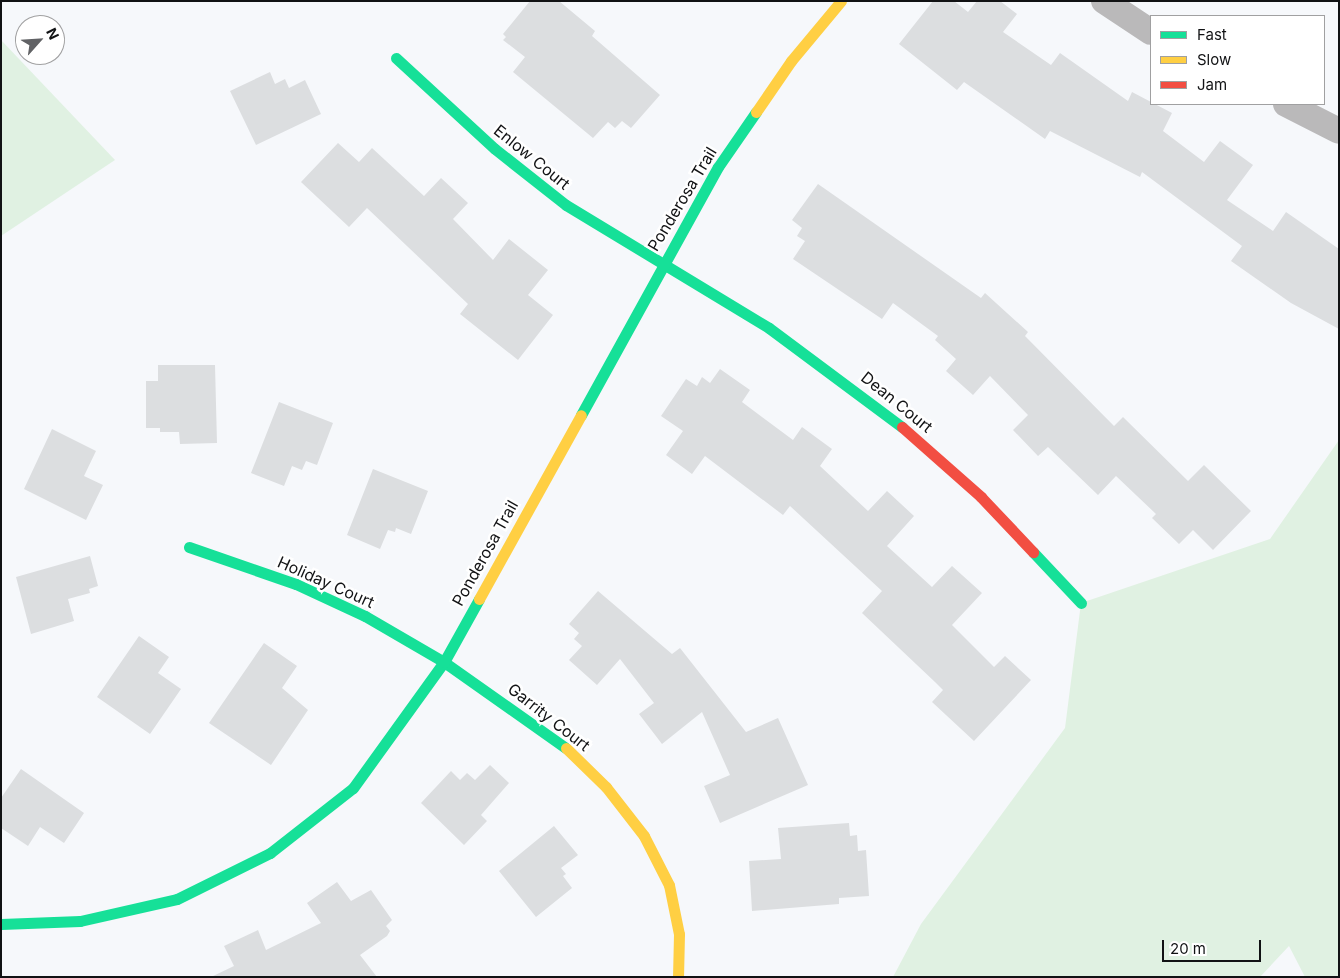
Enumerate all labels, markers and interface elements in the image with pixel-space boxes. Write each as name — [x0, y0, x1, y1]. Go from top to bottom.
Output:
north arrow — [15, 15, 65, 65]
legend — [1150, 15, 1325, 105]
text: N — [43, 25, 63, 42]
text: Fast — [1197, 25, 1227, 44]
text: Slow — [1197, 50, 1231, 69]
text: Jam — [1197, 75, 1227, 94]
street label: Enlow Court — [490, 121, 574, 193]
street label: Ponderosa Trail — [643, 144, 721, 254]
street label: Dean Court — [857, 367, 937, 437]
street label: Ponderosa Trail — [448, 497, 522, 609]
street label: Holiday Court — [275, 552, 377, 612]
street label: Garrity Court — [504, 679, 594, 755]
scale bar — [1165, 930, 1264, 962]
text: 20 m — [1170, 939, 1206, 958]

